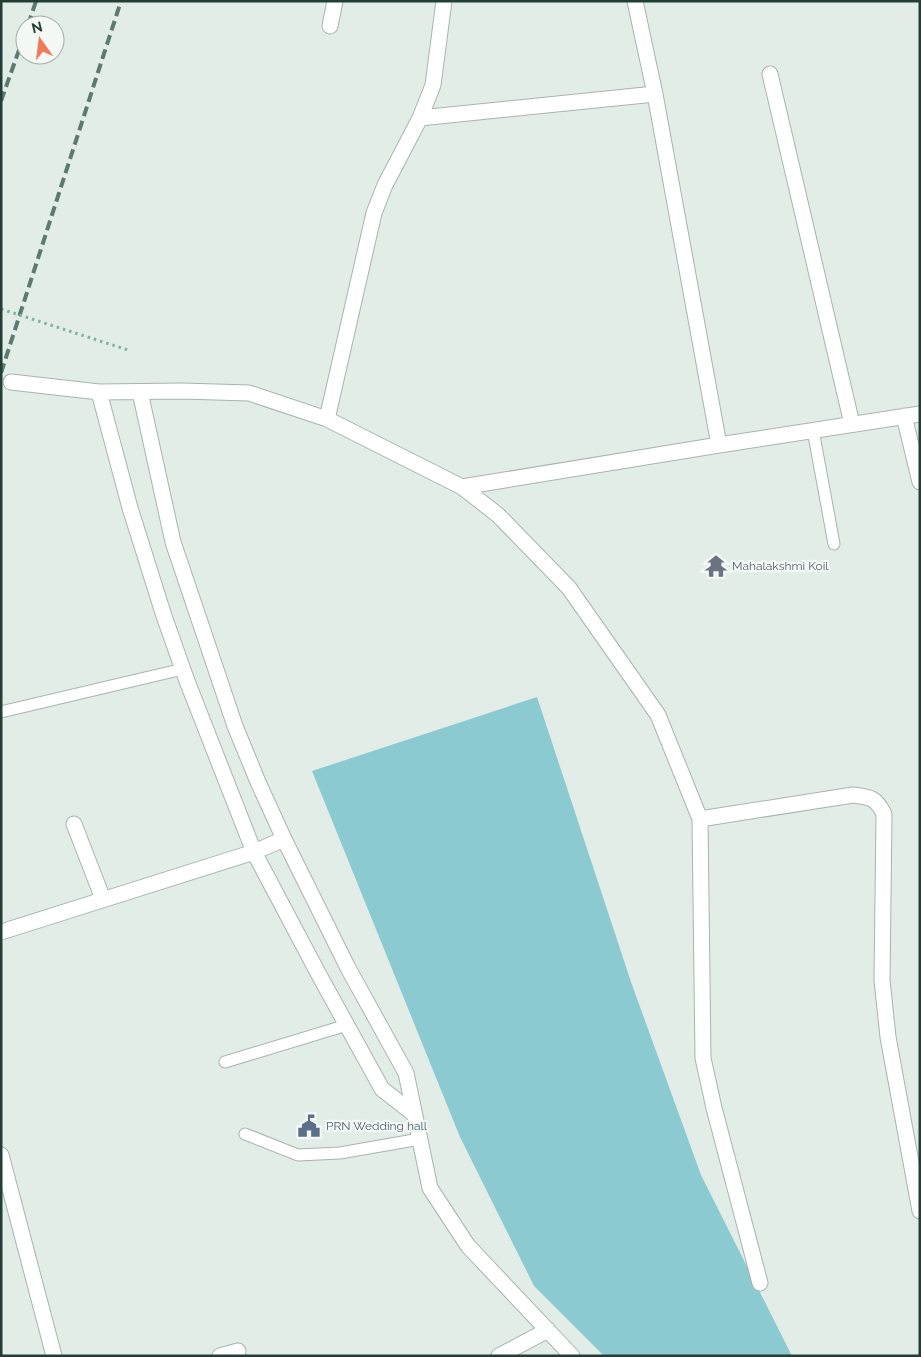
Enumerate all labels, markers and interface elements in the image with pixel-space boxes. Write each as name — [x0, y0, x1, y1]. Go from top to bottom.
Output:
north arrow — [15, 15, 65, 65]
text: N — [30, 18, 44, 36]
temple icon: Mahalakshmi Koil — [703, 553, 729, 579]
place label: Mahalakshmi Koil — [732, 559, 829, 573]
public building icon: PRN Wedding hall — [296, 1113, 322, 1139]
place label: PRN Wedding hall — [326, 1119, 428, 1133]

